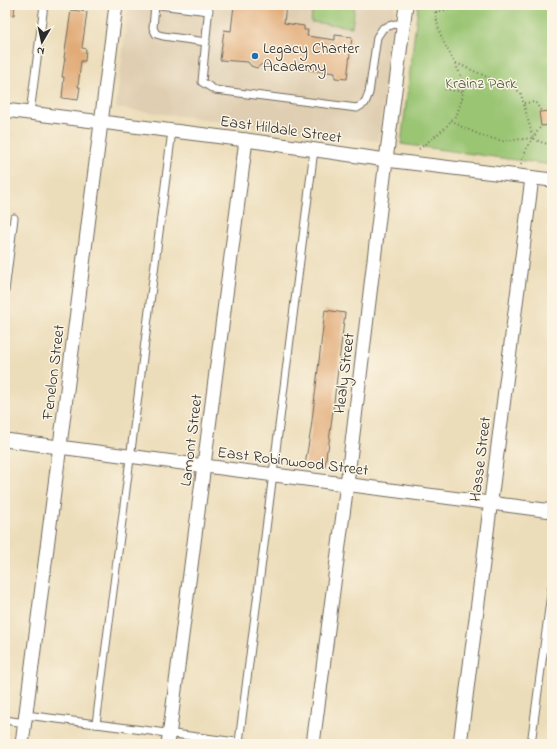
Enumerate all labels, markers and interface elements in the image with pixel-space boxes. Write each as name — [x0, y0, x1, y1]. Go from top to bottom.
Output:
north arrow — [22, 22, 62, 62]
place label: Legacy Charter Academy — [263, 37, 359, 79]
text: N — [36, 42, 46, 59]
marker: Legacy Charter Academy — [250, 51, 260, 61]
park label: Krainz Park — [445, 72, 518, 96]
street label: East Hildale Street — [218, 110, 344, 150]
street label: Fenelon Street — [36, 323, 72, 422]
street label: Healy Street — [328, 331, 362, 415]
street label: Lamont Street — [174, 392, 210, 488]
street label: Hasse Street — [464, 415, 498, 503]
street label: East Robinwood Street — [216, 441, 370, 483]

